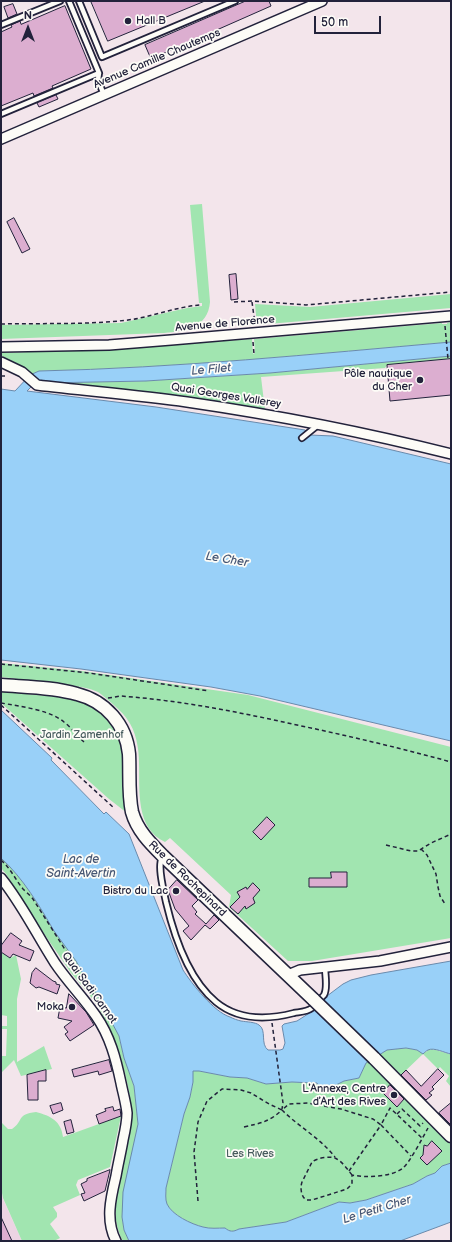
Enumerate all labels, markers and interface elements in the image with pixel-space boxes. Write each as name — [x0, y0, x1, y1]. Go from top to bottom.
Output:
north arrow — [8, 8, 48, 48]
scale bar — [316, 8, 383, 34]
text: N — [24, 9, 32, 22]
place label: Hall B — [136, 14, 166, 28]
text: 50 m — [321, 15, 348, 30]
marker: Hall B — [123, 16, 133, 26]
street label: Avenue Camille Chautemps — [92, 26, 222, 92]
street label: Avenue de Florence — [175, 313, 275, 335]
water label: Le Filet — [191, 361, 231, 379]
place label: Pôle nautique du Cher — [344, 367, 412, 393]
marker: Pôle nautique du Cher — [415, 375, 425, 385]
street label: Quai Georges Vallerey — [170, 381, 282, 411]
water label: Le Cher — [205, 550, 249, 570]
park label: Jardin Zamenhof — [40, 728, 124, 742]
street label: Rue de Rochepinard — [145, 838, 229, 920]
water label: Lac de Saint-Avertin — [46, 853, 116, 881]
place label: Bistro du Lac — [103, 884, 168, 898]
marker: Bistro du Lac — [171, 886, 181, 896]
street label: Quai Sadi Carnot — [59, 950, 119, 1026]
place label: Moka — [37, 1000, 64, 1014]
marker: Moka — [67, 1002, 77, 1012]
place label: LʼAnnexe, Centre dʼArt des Rives — [302, 1082, 386, 1108]
marker: LʼAnnexe, Centre dʼArt des Rives — [389, 1090, 399, 1100]
park label: Les Rives — [226, 1147, 274, 1161]
water label: Le Petit Cher — [341, 1193, 413, 1227]

